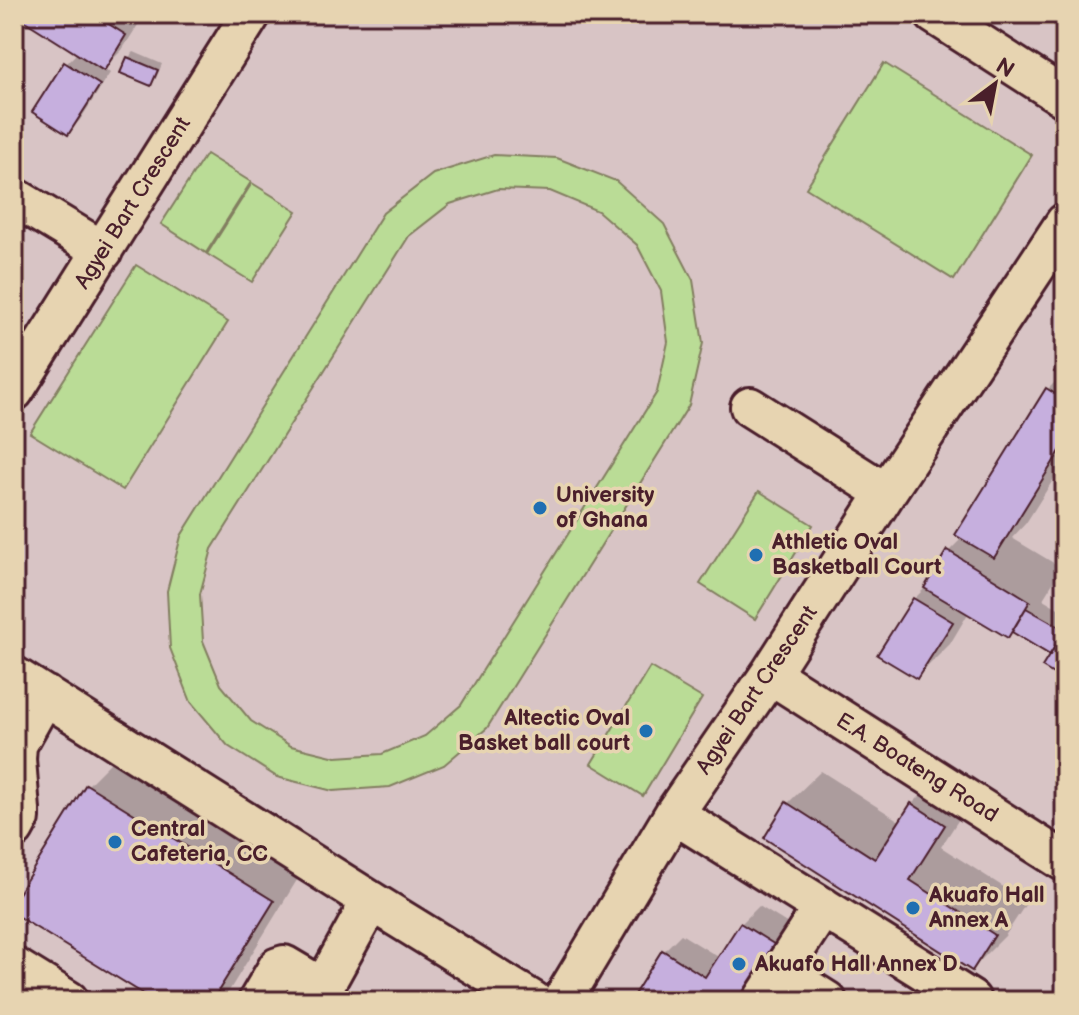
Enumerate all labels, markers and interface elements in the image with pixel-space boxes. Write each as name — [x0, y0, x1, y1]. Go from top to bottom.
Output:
north arrow — [955, 44, 1035, 124]
text: N — [991, 52, 1019, 84]
street label: Agyei Bart Crescent — [69, 112, 197, 294]
place label: University of Ghana — [556, 482, 654, 534]
marker: University of Ghana — [531, 499, 549, 517]
place label: Athletic Oval Basketball Court — [771, 529, 942, 581]
marker: Athletic Oval Basketball Court — [747, 546, 765, 564]
street label: Agyei Bart Crescent — [690, 600, 824, 780]
place label: Altectic Oval Basket ball court — [458, 705, 631, 757]
street label: E.A. Boateng Road — [831, 707, 1003, 829]
marker: Altectic Oval Basket ball court — [637, 722, 655, 740]
place label: Central Cafeteria, CC — [131, 816, 268, 868]
marker: Central Cafeteria, CC — [106, 833, 124, 851]
place label: Akuafo Hall Annex A — [928, 882, 1045, 934]
marker: Akuafo Hall Annex A — [904, 899, 922, 917]
place label: Akuafo Hall Annex D — [754, 951, 958, 978]
marker: Akuafo Hall Annex D — [730, 955, 748, 973]

